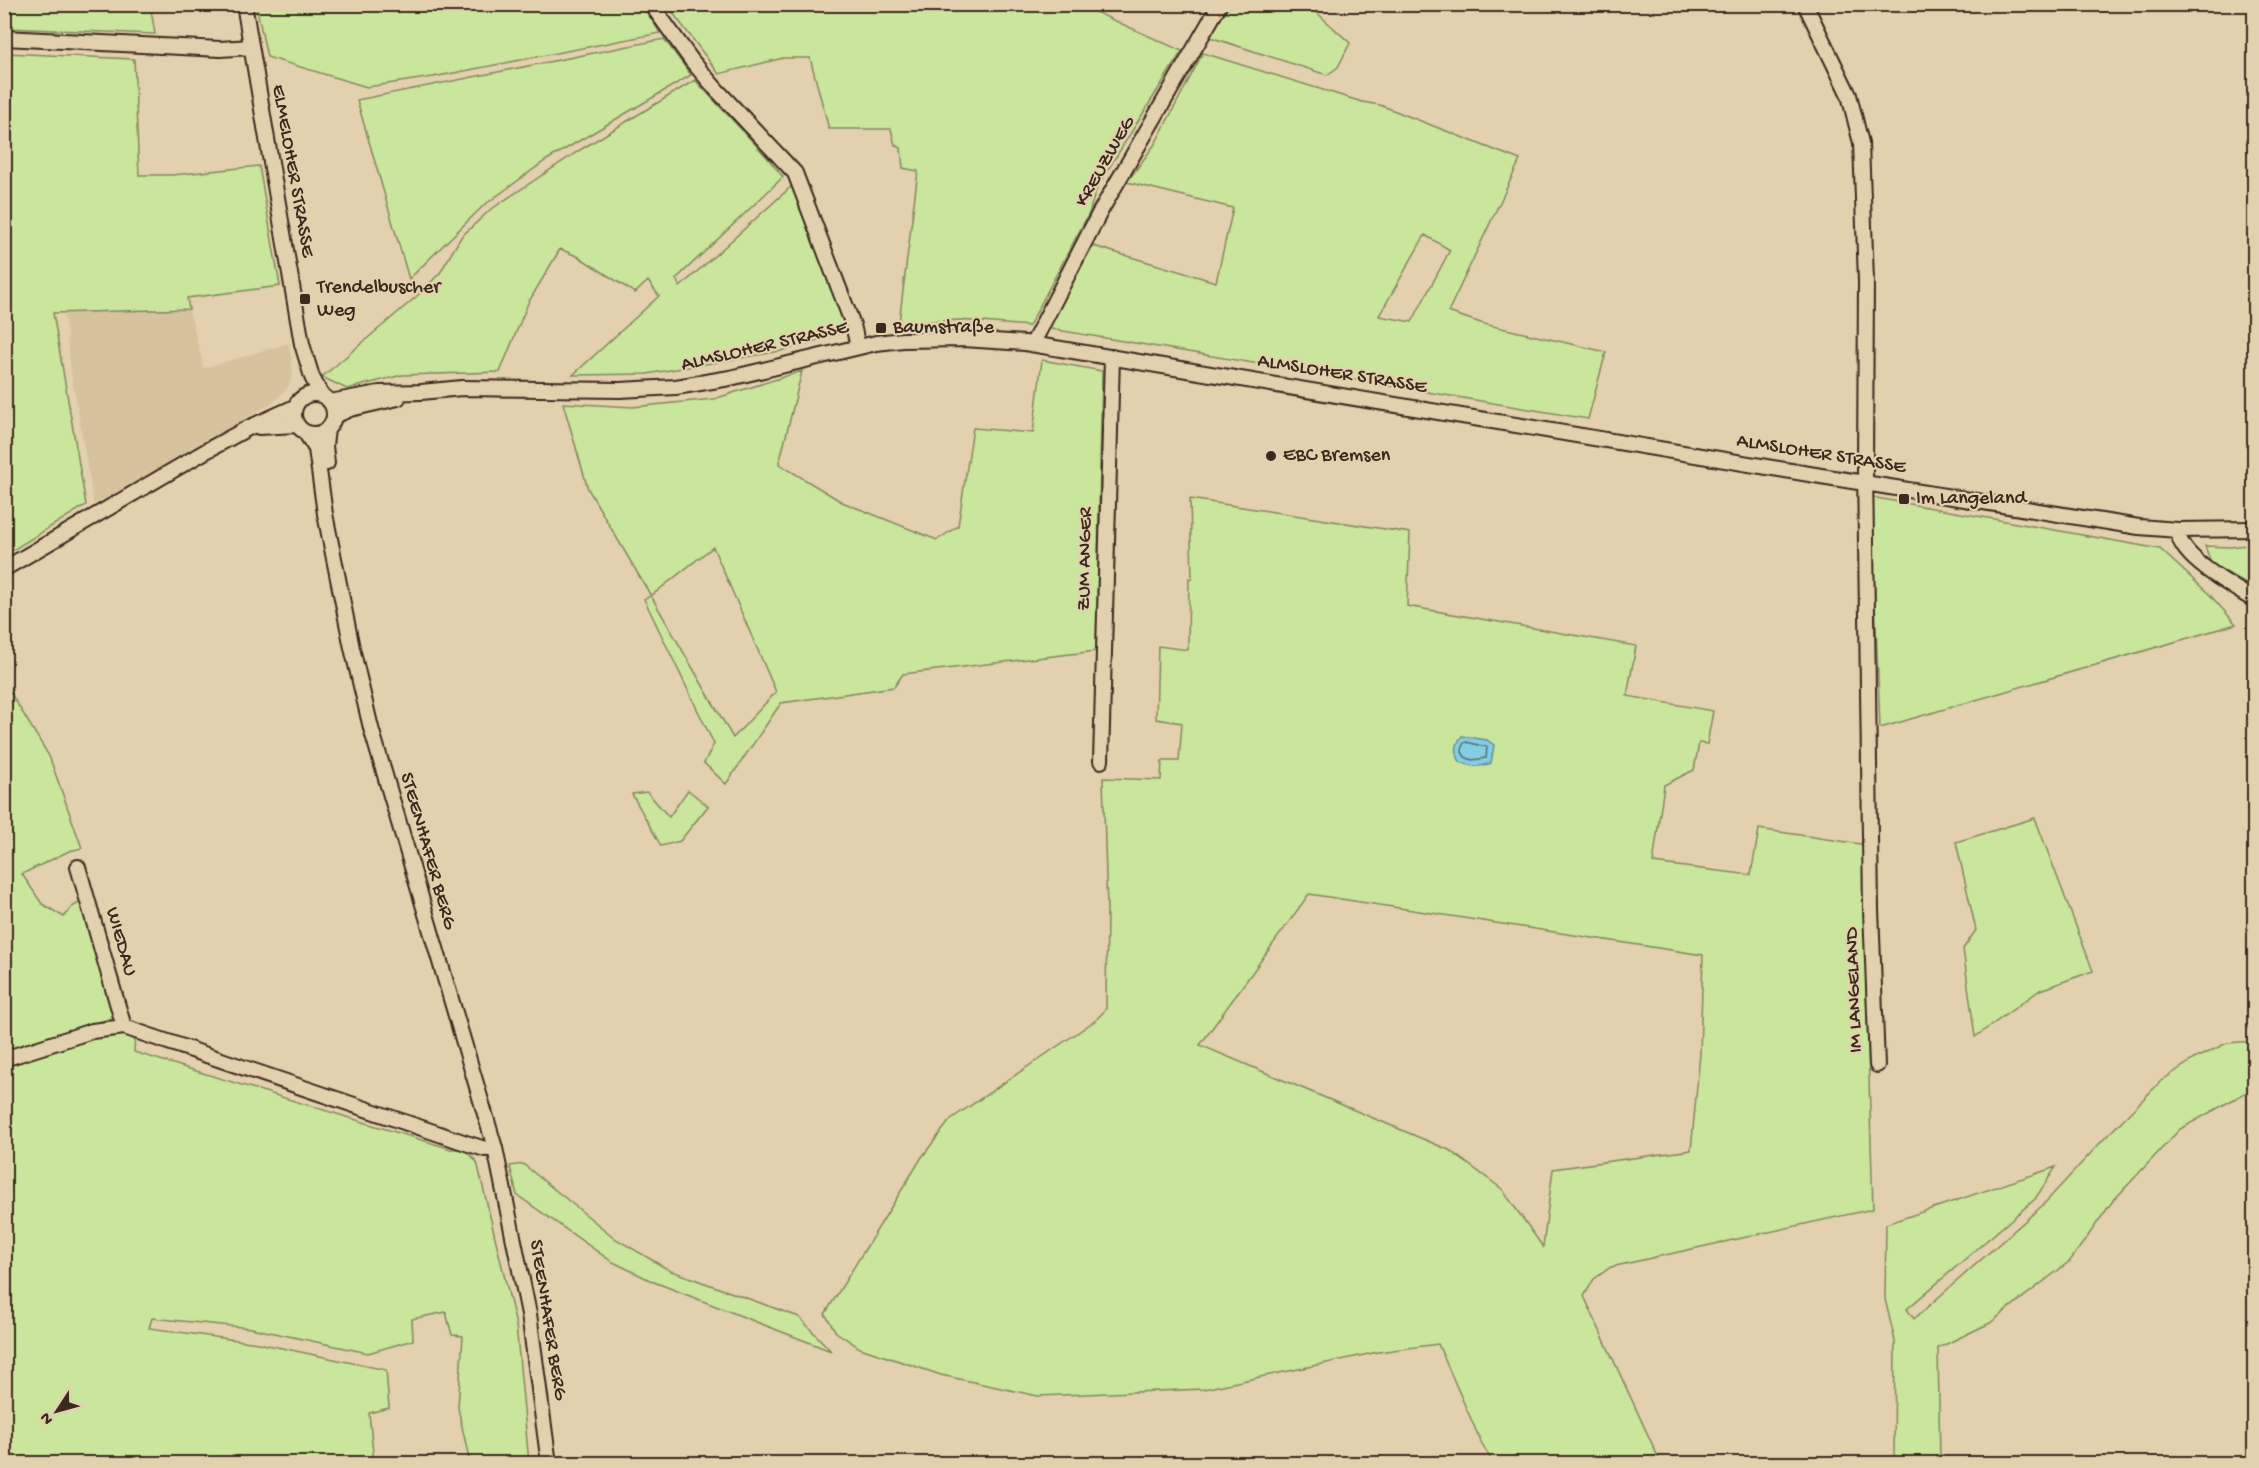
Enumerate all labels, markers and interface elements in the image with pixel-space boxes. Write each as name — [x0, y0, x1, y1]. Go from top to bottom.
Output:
street label: ELMELOHER STRASSE — [265, 83, 319, 261]
street label: KREUZWEG — [1071, 112, 1142, 211]
place label: Trendelbuscher Weg — [316, 277, 442, 323]
marker: Trendelbuscher Weg — [298, 292, 312, 306]
street label: ALMSLOHER STRASSE — [679, 316, 852, 377]
place label: Baumstraße — [892, 317, 995, 340]
marker: Baumstraße — [874, 321, 888, 335]
street label: ALMSLOHER STRASSE — [1256, 350, 1430, 400]
street label: ALMSLOHER STRASSE — [1735, 430, 1909, 480]
place label: EBC Bremsen — [1283, 445, 1391, 468]
marker: EBC Bremsen — [1264, 449, 1278, 463]
place label: Im Langeland — [1916, 488, 2028, 511]
marker: Im Langeland — [1897, 492, 1911, 506]
street label: ZUM ANGER — [1074, 506, 1098, 611]
street label: STEENHAFER BERG — [394, 770, 461, 933]
street label: WIEDAU — [99, 905, 141, 979]
street label: IM LANGELAND — [1841, 926, 1869, 1053]
street label: STEENHAFER BERG — [523, 1238, 571, 1403]
north arrow — [27, 1381, 87, 1441]
text: N — [37, 1408, 58, 1428]

